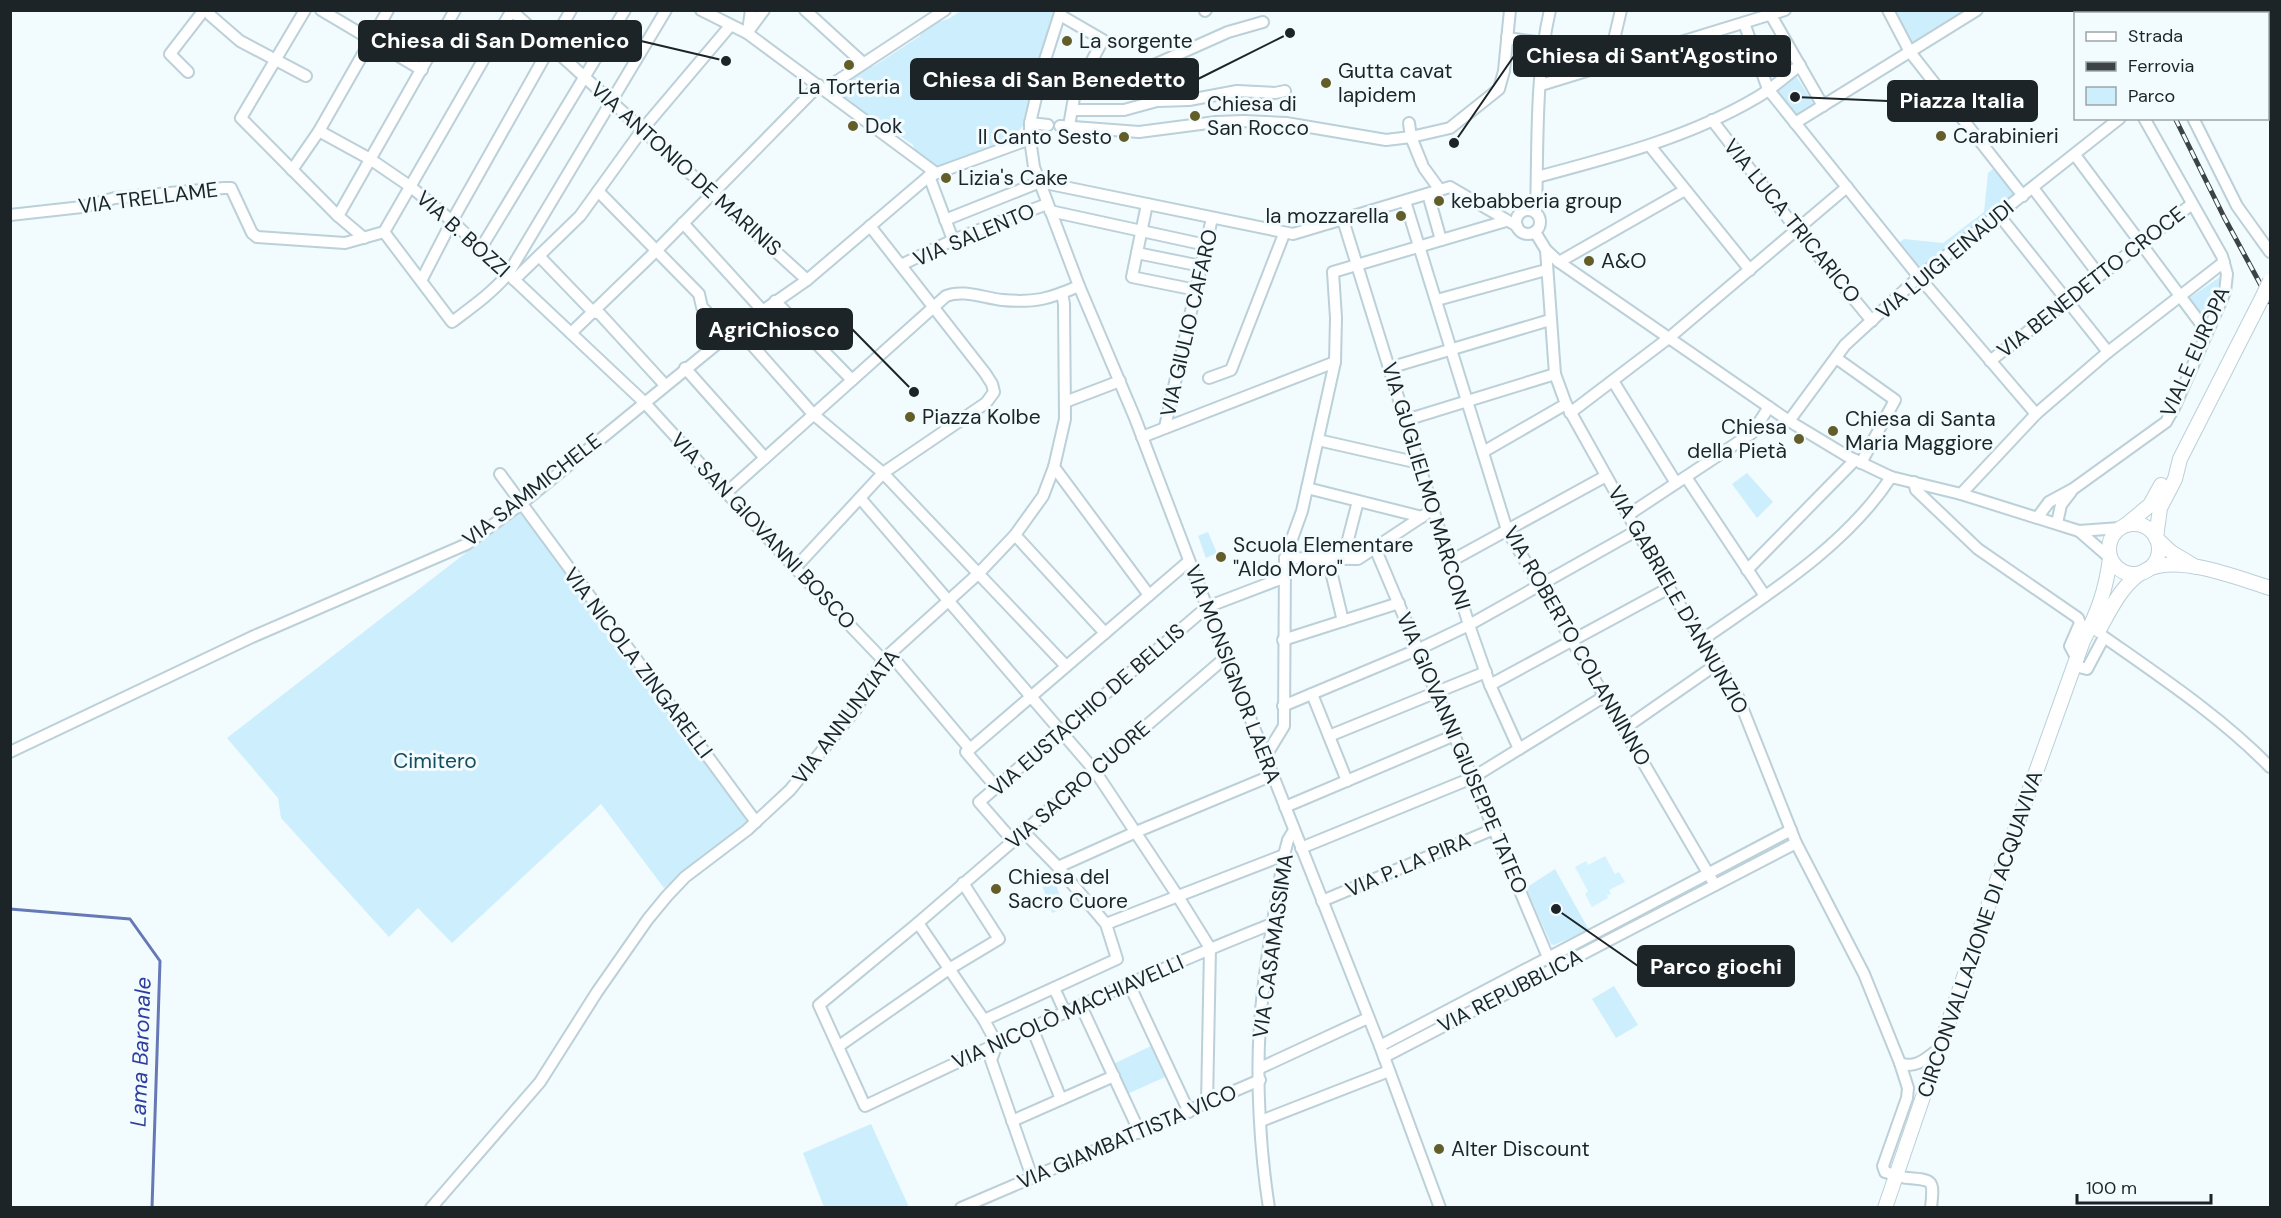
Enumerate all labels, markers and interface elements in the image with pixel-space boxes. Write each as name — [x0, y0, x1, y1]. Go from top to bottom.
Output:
legend — [2074, 12, 2269, 120]
callout: Chiesa di San Domenico — [359, 21, 641, 61]
text: Strada — [2128, 24, 2183, 48]
text: Chiesa di San Domenico — [371, 26, 629, 55]
place label: La sorgente — [1079, 27, 1193, 55]
marker: La sorgente — [1060, 34, 1074, 48]
callout: Chiesa di Sant'Agostino — [1514, 36, 1790, 76]
text: Chiesa di Sant'Agostino — [1526, 41, 1778, 70]
text: Ferrovia — [2128, 54, 2194, 78]
place label: Gutta cavat lapidem — [1338, 57, 1452, 109]
marker: La Torteria — [842, 58, 856, 72]
callout: Chiesa di San Benedetto — [911, 59, 1198, 99]
text: Chiesa di San Benedetto — [922, 65, 1186, 94]
place label: La Torteria — [798, 73, 900, 101]
street label: VIA ANTONIO DE MARINIS — [584, 76, 788, 262]
marker: Gutta cavat lapidem — [1319, 76, 1333, 90]
callout: Piazza Italia — [1888, 81, 2037, 121]
text: Parco — [2128, 84, 2175, 108]
text: Piazza Italia — [1899, 86, 2025, 115]
place label: Chiesa di San Rocco — [1207, 90, 1309, 142]
marker: Chiesa di San Rocco — [1188, 109, 1202, 123]
place label: Dok — [865, 112, 903, 140]
marker: Dok — [846, 119, 860, 133]
place label: Carabinieri — [1953, 122, 2059, 150]
place label: Il Canto Sesto — [978, 123, 1112, 151]
marker: Carabinieri — [1934, 129, 1948, 143]
marker: Il Canto Sesto — [1117, 130, 1131, 144]
street label: VIA LUCA TRICARICO — [1717, 133, 1867, 309]
place label: Lizia's Cake — [958, 164, 1068, 192]
marker: Lizia's Cake — [939, 171, 953, 185]
street label: VIA TRELLAME — [77, 176, 219, 220]
street label: VIA B. BOZZI — [410, 184, 516, 284]
place label: kebabberia group — [1451, 187, 1622, 215]
marker: kebabberia group — [1432, 194, 1446, 208]
street label: VIA LUIGI EINAUDI — [1870, 194, 2020, 326]
street label: VIA SALENTO — [909, 197, 1039, 273]
street label: VIA BENEDETTO CROCE — [1991, 200, 2191, 364]
place label: la mozzarella — [1265, 202, 1389, 230]
marker: la mozzarella — [1394, 209, 1408, 223]
street label: VIA GIULIO CAFARO — [1154, 226, 1224, 420]
place label: A&O — [1601, 247, 1647, 275]
marker: A&O — [1582, 254, 1596, 268]
street label: VIALE EUROPA — [2154, 282, 2236, 422]
callout: AgriChiosco — [697, 309, 852, 349]
text: AgriChiosco — [708, 315, 840, 344]
street label: VIA GUGLIELMO MARCONI — [1375, 359, 1477, 613]
place label: Piazza Kolbe — [922, 403, 1041, 431]
place label: Chiesa di Santa Maria Maggiore — [1845, 405, 1996, 457]
marker: Piazza Kolbe — [903, 410, 917, 424]
place label: Chiesa della Pietà — [1687, 413, 1787, 465]
marker: Chiesa di Santa Maria Maggiore — [1826, 424, 1840, 438]
street label: VIA SAMMICHELE — [457, 427, 607, 553]
street label: VIA SAN GIOVANNI BOSCO — [664, 427, 862, 635]
marker: Chiesa della Pietà — [1792, 432, 1806, 446]
street label: VIA GABRIELE D'ANNUNZIO — [1601, 481, 1755, 719]
street label: VIA ROBERTO COLANNINNO — [1497, 521, 1657, 771]
place label: Scuola Elementare "Aldo Moro" — [1233, 531, 1414, 583]
marker: Scuola Elementare "Aldo Moro" — [1214, 550, 1228, 564]
street label: VIA MONSIGNOR LAERA — [1178, 561, 1288, 787]
street label: VIA NICOLA ZINGARELLI — [557, 562, 719, 764]
street label: VIA GIOVANNI GIUSEPPE TATEO — [1390, 608, 1534, 898]
street label: VIA EUSTACHIO DE BELLIS — [983, 617, 1191, 803]
street label: VIA ANNUNZIATA — [786, 644, 906, 790]
street label: VIA SACRO CUORE — [1000, 715, 1156, 855]
park label: Cimitero — [393, 747, 477, 775]
street label: CIRCONVALLAZIONE DI ACQUAVIVA — [1911, 767, 2049, 1101]
street label: VIA P. LA PIRA — [1341, 826, 1475, 904]
street label: VIA CASAMASSIMA — [1246, 852, 1300, 1040]
place label: Chiesa del Sacro Cuore — [1008, 863, 1128, 915]
marker: Chiesa del Sacro Cuore — [989, 882, 1003, 896]
street label: VIA REPUBBLICA — [1433, 942, 1587, 1040]
callout: Parco giochi — [1638, 946, 1794, 986]
street label: VIA NICOLÒ MACHIAVELLI — [948, 948, 1188, 1076]
text: Parco giochi — [1650, 952, 1782, 981]
water label: Lama Baronale — [123, 977, 158, 1127]
street label: VIA GIAMBATTISTA VICO — [1013, 1078, 1241, 1196]
place label: Alter Discount — [1451, 1135, 1590, 1163]
marker: Alter Discount — [1432, 1142, 1446, 1156]
scale bar — [2077, 1167, 2210, 1205]
text: 100 m — [2086, 1176, 2137, 1200]

